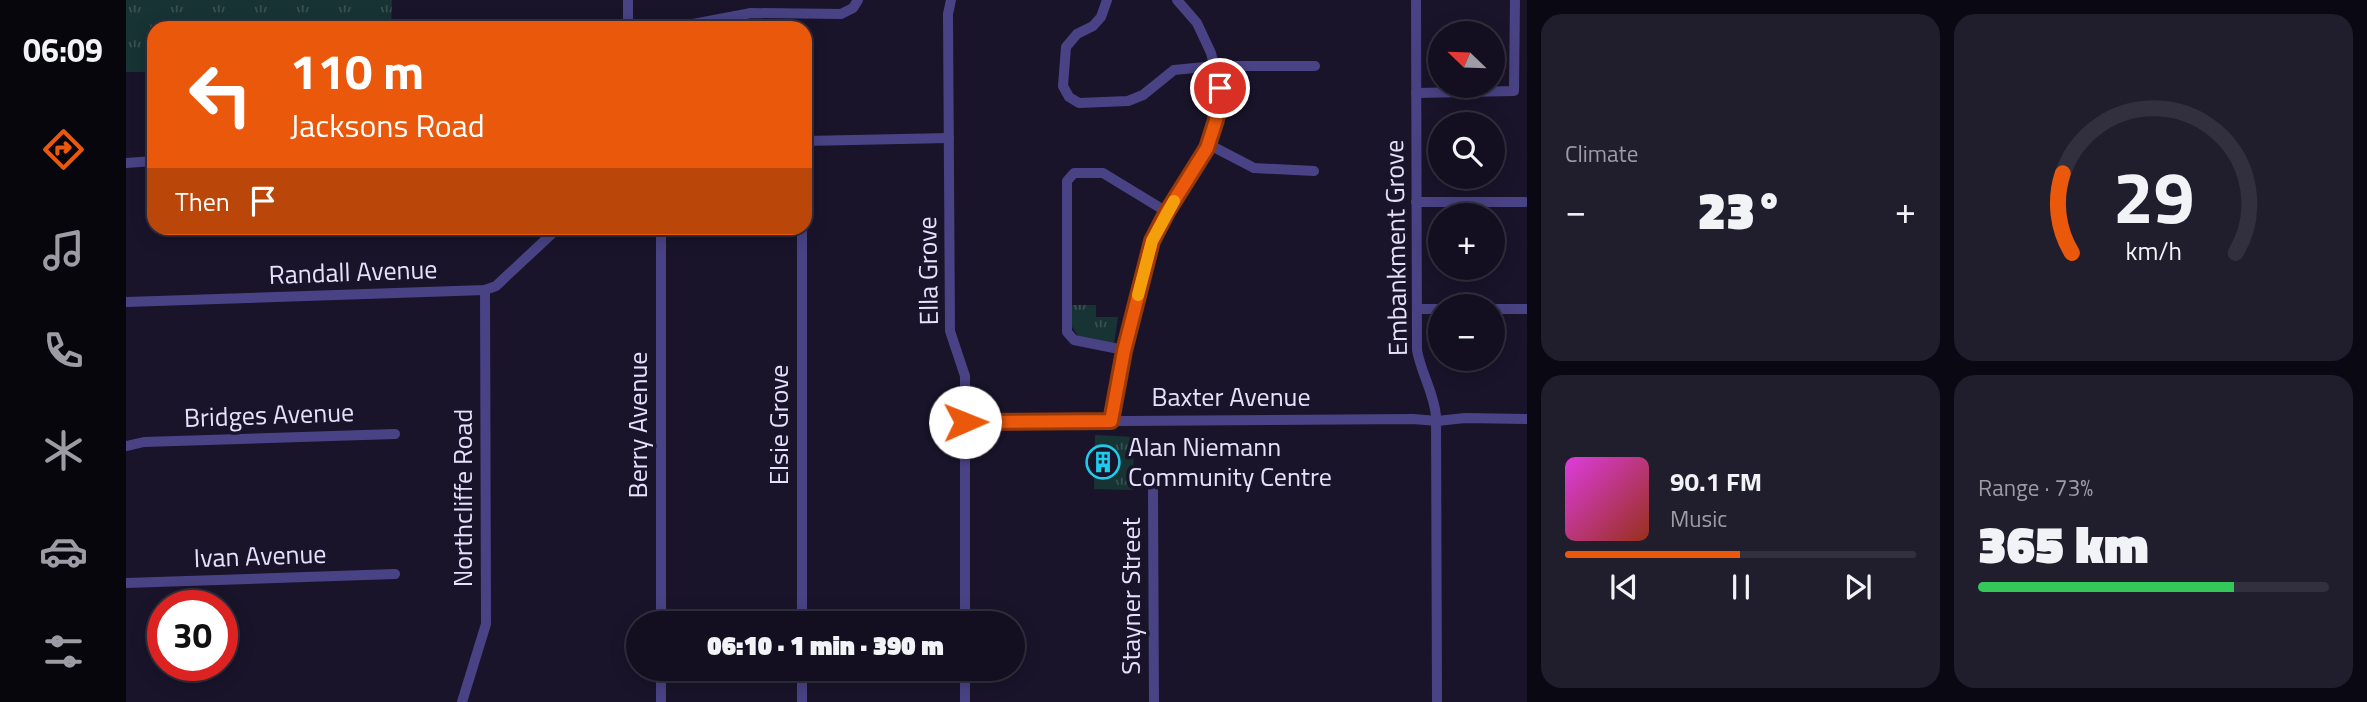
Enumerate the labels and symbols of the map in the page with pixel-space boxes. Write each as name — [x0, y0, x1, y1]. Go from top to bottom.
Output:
north arrow — [1428, 21, 1505, 98]
pin — [1190, 58, 1250, 118]
street label: Embankment Grove — [1374, 139, 1417, 357]
street label: Ella Grove — [907, 216, 948, 326]
street label: Randall Avenue — [268, 249, 438, 294]
street label: Berry Avenue — [618, 352, 657, 498]
street label: Elsie Grove — [759, 365, 798, 485]
street label: Baxter Avenue — [1151, 377, 1311, 416]
position arrow — [928, 385, 1002, 459]
street label: Bridges Avenue — [183, 392, 355, 437]
street label: Northcliffe Road — [443, 409, 482, 587]
place label: Alan Niemann Community Centre — [1128, 427, 1332, 496]
building icon: Alan Niemann Community Centre — [1084, 443, 1122, 481]
street label: Stayner Street — [1111, 517, 1150, 675]
street label: Ivan Avenue — [193, 534, 327, 577]
speed limit sign: 30 — [147, 590, 238, 681]

